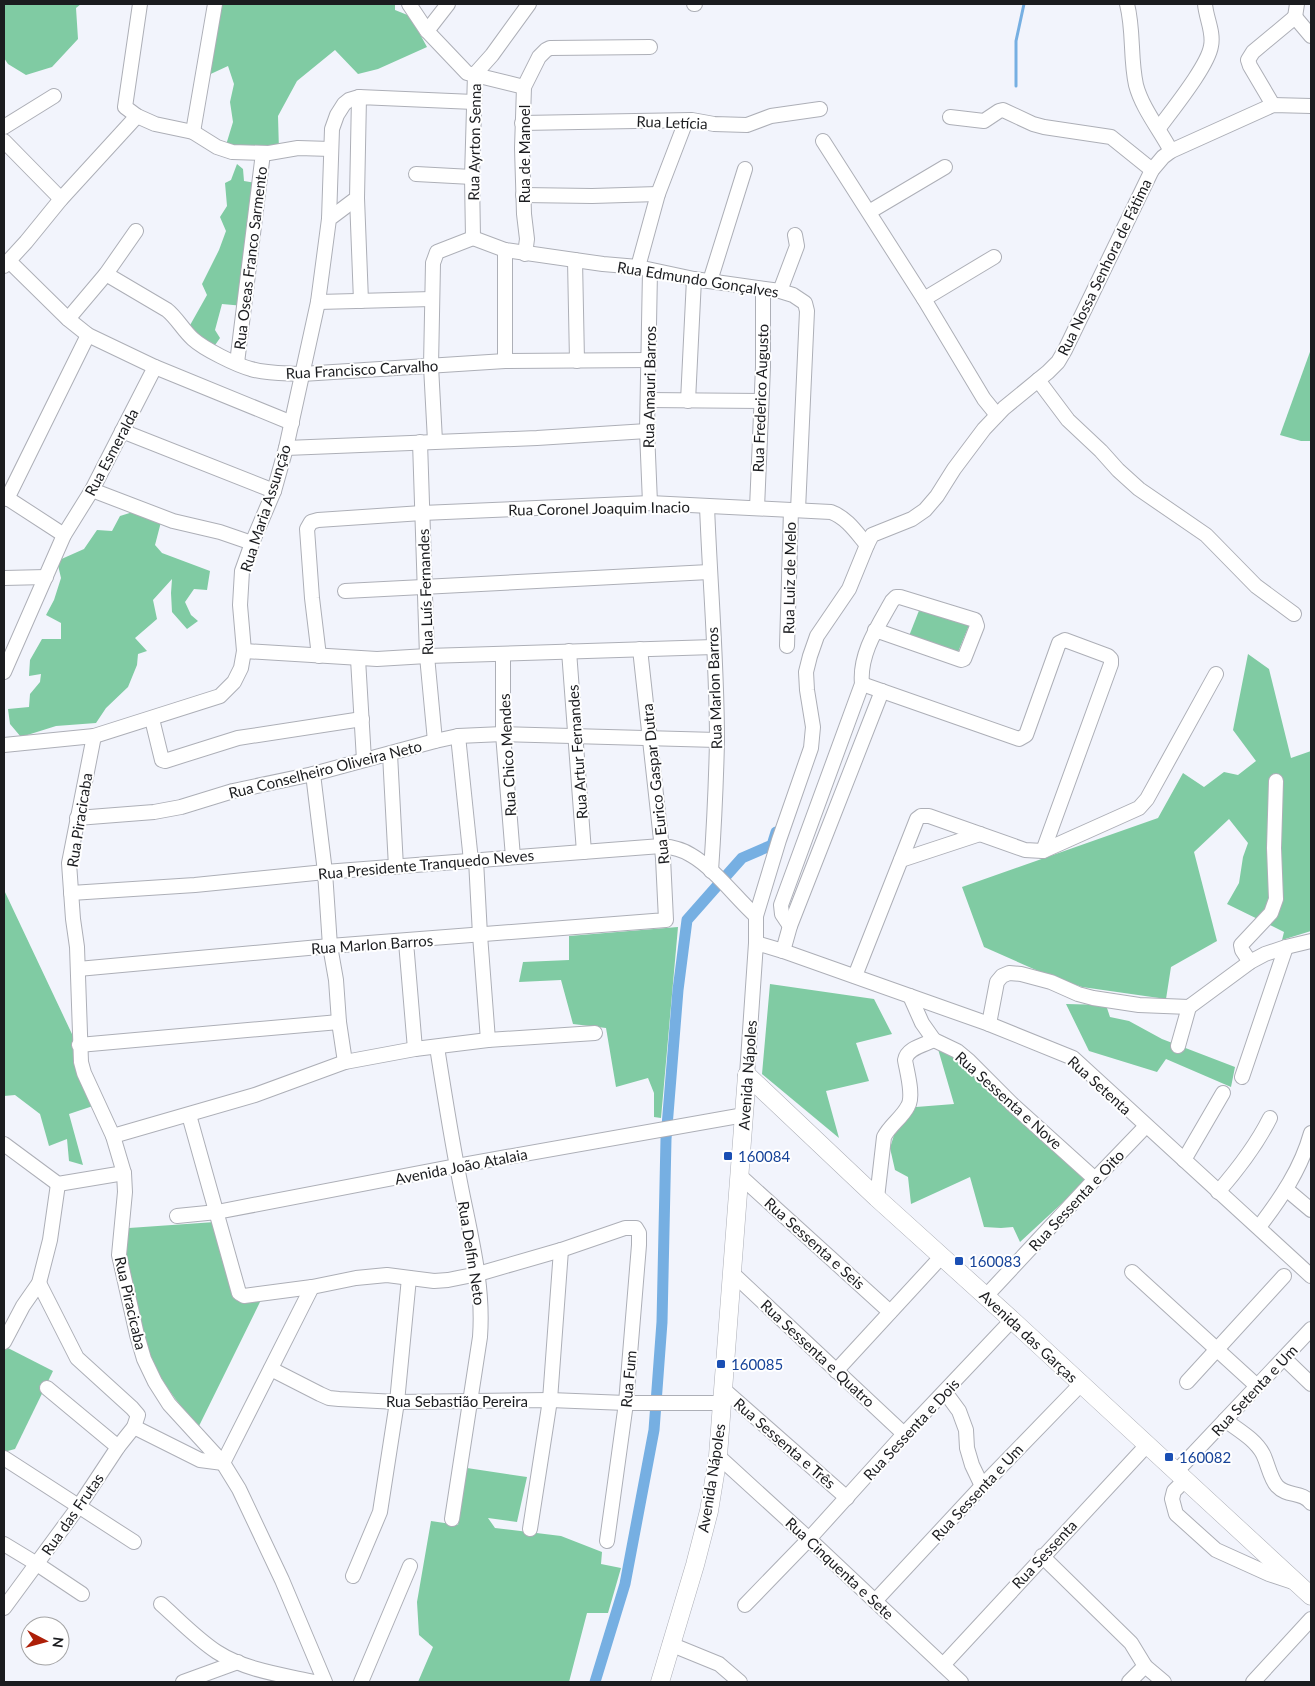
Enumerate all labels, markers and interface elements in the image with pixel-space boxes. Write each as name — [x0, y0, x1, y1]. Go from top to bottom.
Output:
street label: Rua Ayrton Senna — [464, 83, 484, 201]
street label: Rua de Manoel — [515, 105, 533, 203]
street label: Rua Letícia — [636, 112, 708, 132]
street label: Rua Oseas Franco Sarmento — [230, 165, 270, 351]
street label: Rua Nossa Senhora de Fátima — [1053, 176, 1155, 358]
street label: Rua Edmundo Gonçalves — [616, 257, 780, 301]
street label: Rua Frederico Augusto — [748, 323, 772, 473]
street label: Rua Amauri Barros — [639, 326, 659, 448]
street label: Rua Francisco Carvalho — [285, 356, 439, 382]
street label: Rua Esmeralda — [80, 405, 142, 499]
street label: Rua Maria Assunção — [236, 442, 294, 574]
street label: Rua Coronel Joaquim Inacio — [508, 497, 690, 519]
street label: Rua Luiz de Melo — [779, 522, 799, 634]
street label: Rua Luís Fernandes — [414, 528, 436, 656]
street label: Rua Marlon Barros — [703, 627, 725, 749]
street label: Rua Artur Fernandes — [563, 684, 591, 820]
street label: Rua Chico Mendes — [495, 693, 519, 817]
street label: Rua Eurico Gaspar Dutra — [638, 703, 672, 865]
street label: Rua Conselheiro Oliveira Neto — [227, 736, 423, 802]
street label: Rua Piracicaba — [63, 772, 95, 868]
street label: Rua Presidente Tranquedo Neves — [317, 846, 535, 882]
street label: Rua Marlon Barros — [310, 931, 434, 957]
street label: Avenida Nápoles — [734, 1019, 760, 1131]
street label: Rua Sessenta e Nove — [952, 1047, 1066, 1153]
street label: Rua Setenta — [1065, 1052, 1135, 1118]
street label: Avenida João Atalaia — [393, 1144, 529, 1188]
street label: Rua Sessenta e Oito — [1025, 1146, 1127, 1254]
place label: 160084 — [738, 1147, 790, 1165]
marker: 160084 — [722, 1150, 734, 1162]
street label: Rua Sessenta e Seis — [761, 1193, 869, 1293]
street label: Rua Delfin Neto — [455, 1200, 489, 1306]
place label: 160083 — [969, 1252, 1021, 1270]
street label: Rua Piracicaba — [112, 1255, 150, 1351]
marker: 160083 — [953, 1255, 965, 1267]
street label: Avenida das Garças — [976, 1286, 1082, 1386]
street label: Rua Sessenta e Quatro — [757, 1296, 879, 1410]
street label: Rua Setenta e Um — [1207, 1341, 1301, 1439]
street label: Rua Fum — [617, 1350, 639, 1408]
place label: 160085 — [731, 1355, 783, 1373]
marker: 160085 — [715, 1358, 727, 1370]
street label: Rua Sessenta e Dois — [859, 1374, 963, 1484]
street label: Rua Sebastião Pereira — [386, 1392, 528, 1410]
street label: Rua Sessenta e Três — [731, 1394, 839, 1492]
street label: Avenida Nápoles — [693, 1422, 729, 1534]
street label: Rua Sessenta e Um — [928, 1440, 1026, 1544]
place label: 160082 — [1179, 1448, 1231, 1466]
marker: 160082 — [1163, 1451, 1175, 1463]
street label: Rua das Frutas — [37, 1470, 107, 1558]
street label: Rua Cinquenta e Sete — [782, 1513, 898, 1623]
street label: Rua Sessenta — [1008, 1516, 1080, 1592]
north arrow — [20, 1616, 70, 1666]
text: N — [49, 1636, 67, 1649]

